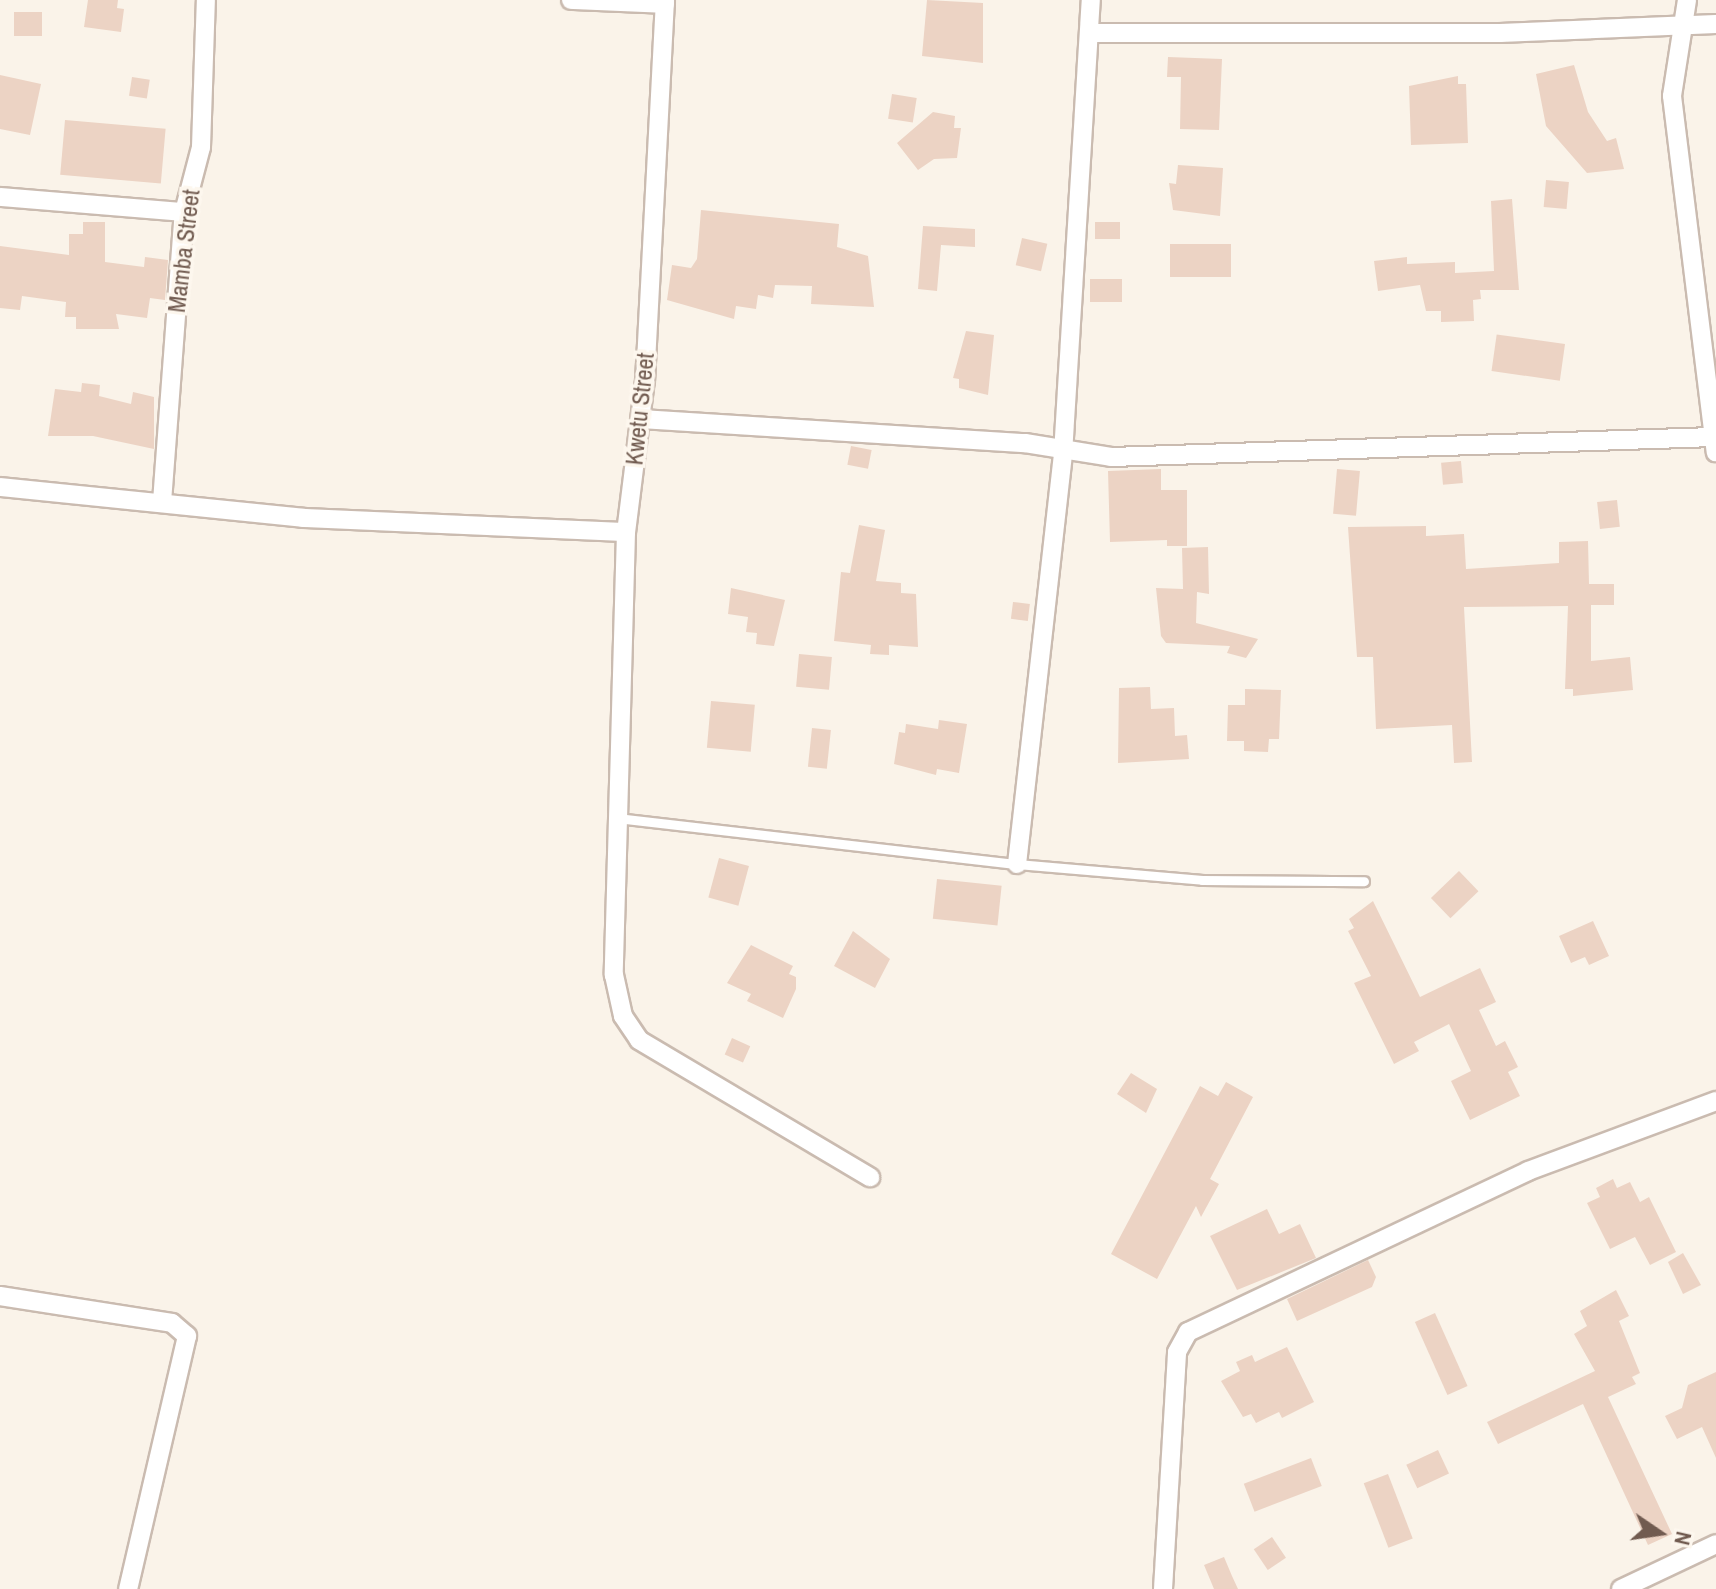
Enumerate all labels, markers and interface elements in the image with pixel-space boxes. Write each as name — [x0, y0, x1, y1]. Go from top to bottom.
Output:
street label: Mamba Street — [162, 188, 206, 314]
street label: Kwetu Street — [620, 351, 660, 467]
north arrow — [1620, 1493, 1700, 1573]
text: N — [1667, 1529, 1699, 1548]

